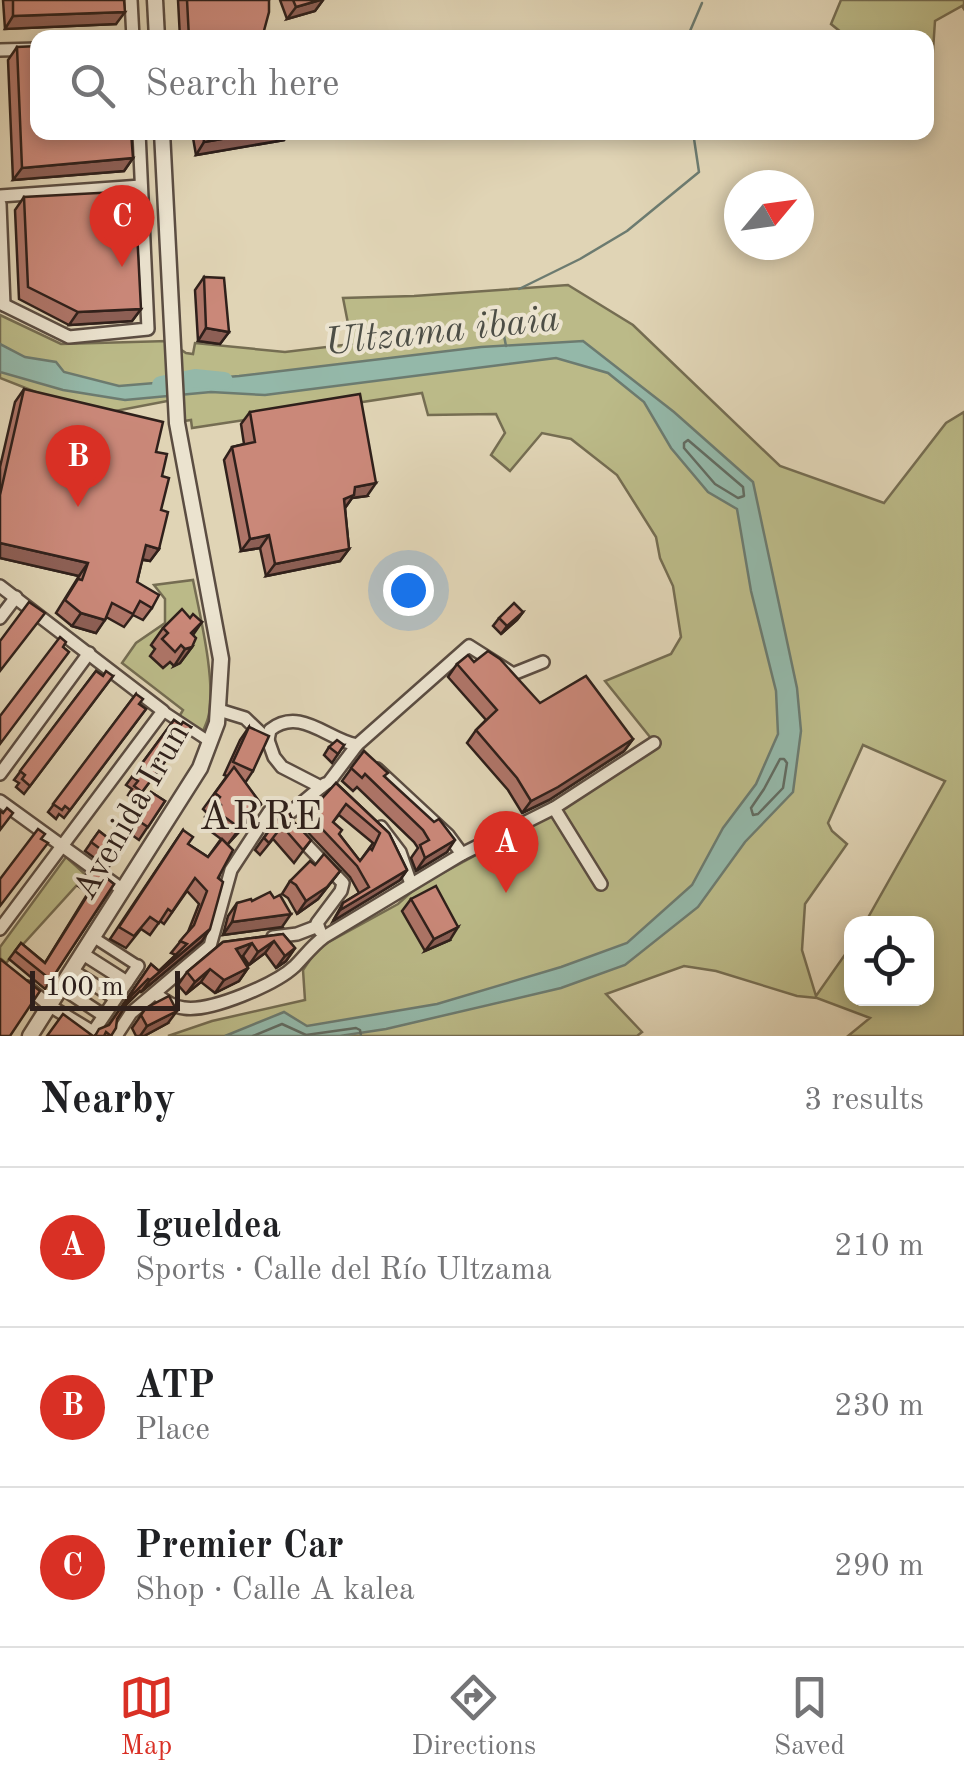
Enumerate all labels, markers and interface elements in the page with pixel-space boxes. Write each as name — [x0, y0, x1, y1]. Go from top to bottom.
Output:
search box — [30, 30, 934, 140]
icon: search — [65, 58, 120, 113]
text: Search here — [145, 66, 340, 104]
north arrow — [724, 170, 814, 260]
pin: C — [90, 184, 154, 267]
water label: Ultzama ibaia — [323, 301, 561, 363]
pin: B — [46, 424, 110, 507]
your location — [383, 565, 434, 616]
street label: Avenida Irun — [68, 718, 196, 906]
district label: ARRE — [199, 799, 325, 839]
pin: A — [474, 810, 538, 893]
map controls — [844, 916, 934, 1006]
button: locate — [844, 916, 934, 1006]
scale bar — [30, 966, 180, 1010]
text: 100 m — [45, 974, 124, 1002]
text: Nearby — [40, 1080, 176, 1122]
text: 3 results — [804, 1085, 924, 1117]
text: Igueldea — [135, 1208, 281, 1246]
text: A — [60, 1231, 85, 1263]
text: 210 m — [834, 1231, 924, 1263]
text: Sports · Calle del Río Ultzama — [135, 1255, 552, 1287]
text: ATP — [135, 1368, 215, 1406]
text: B — [61, 1391, 84, 1423]
text: 230 m — [834, 1391, 924, 1423]
text: Place — [135, 1415, 210, 1447]
text: Premier Car — [135, 1528, 344, 1566]
text: C — [62, 1551, 83, 1583]
text: 290 m — [834, 1551, 924, 1583]
text: Shop · Calle A kalea — [135, 1575, 415, 1607]
tab: Map — [119, 1670, 174, 1765]
tab: Directions — [412, 1670, 536, 1765]
tab: Saved — [774, 1670, 845, 1765]

